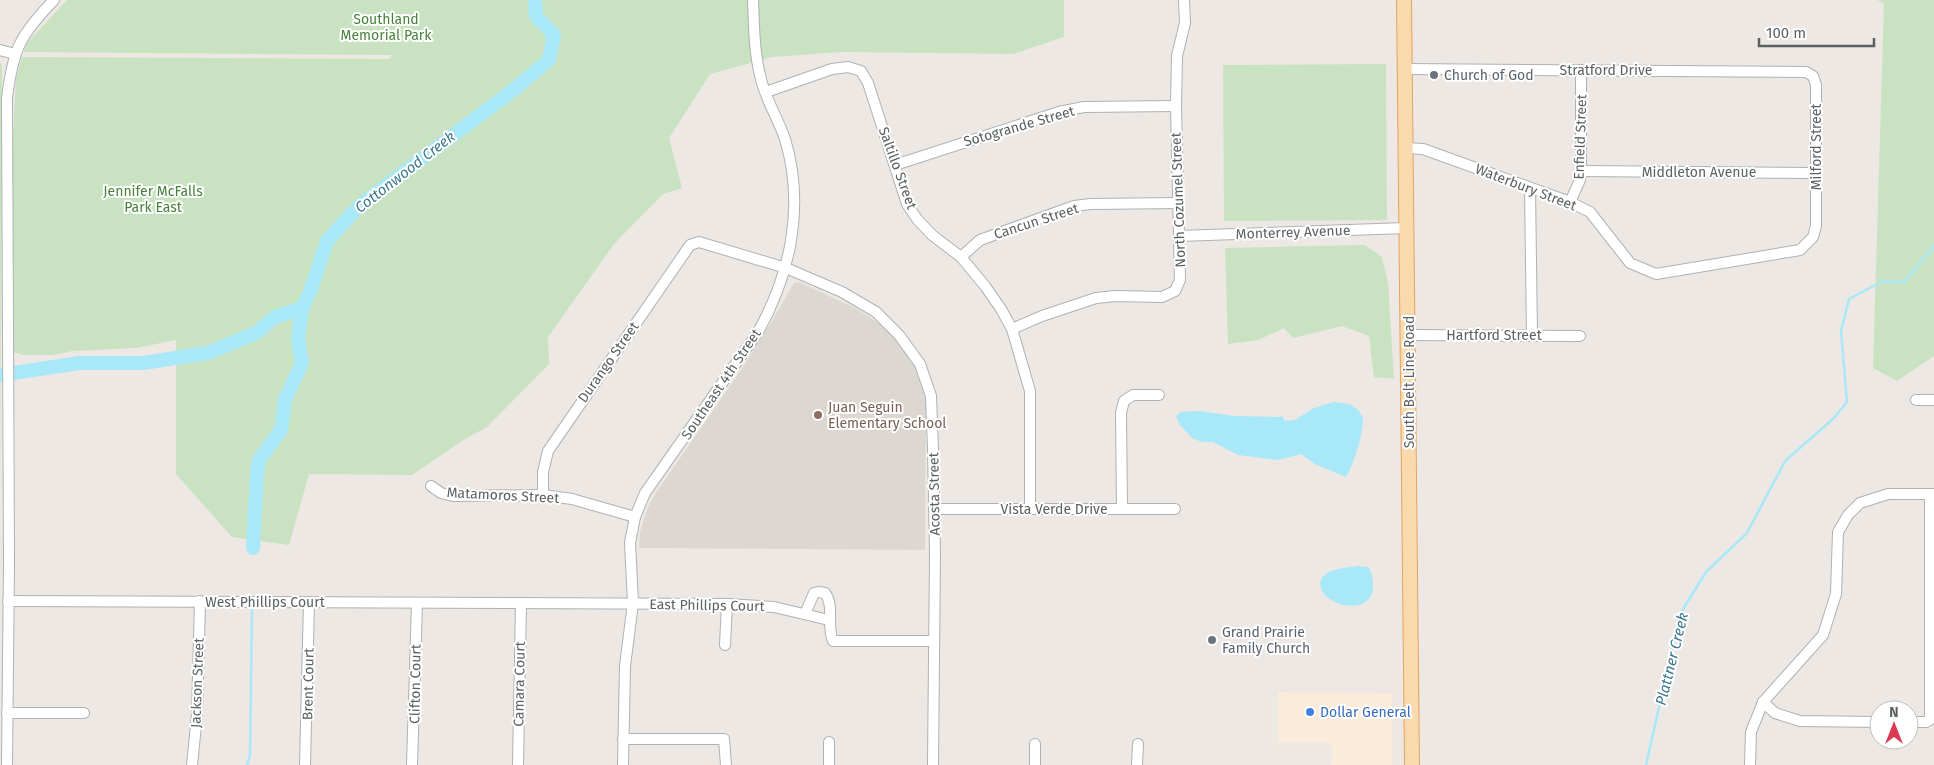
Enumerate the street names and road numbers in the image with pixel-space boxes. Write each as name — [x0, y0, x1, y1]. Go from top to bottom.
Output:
street label: Stratford Drive — [1560, 62, 1652, 79]
street label: Enfield Street — [1571, 93, 1591, 180]
street label: Sotogrande Street — [962, 102, 1077, 150]
street label: Milford Street — [1808, 103, 1825, 190]
street label: Saltillo Street — [875, 125, 921, 212]
street label: North Cozumel Street — [1168, 131, 1189, 268]
street label: Waterbury Street — [1473, 160, 1580, 215]
street label: Middleton Avenue — [1642, 164, 1756, 181]
street label: Cancun Street — [992, 199, 1082, 243]
street label: Monterrey Avenue — [1235, 222, 1351, 243]
street label: South Belt Line Road — [1401, 316, 1418, 448]
street label: Durango Street — [574, 318, 643, 406]
street label: Southeast 4th Street — [678, 325, 765, 443]
street label: Hartford Street — [1446, 327, 1543, 344]
street label: Acosta Street — [925, 451, 944, 536]
street label: Matamoros Street — [446, 484, 561, 507]
street label: Vista Verde Drive — [1000, 501, 1108, 518]
street label: West Phillips Court — [205, 594, 326, 611]
street label: East Phillips Court — [649, 596, 766, 615]
street label: Jackson Street — [187, 637, 208, 728]
street label: Camara Court — [510, 640, 529, 727]
street label: Clifton Court — [406, 643, 425, 724]
street label: Brent Court — [299, 647, 318, 720]

